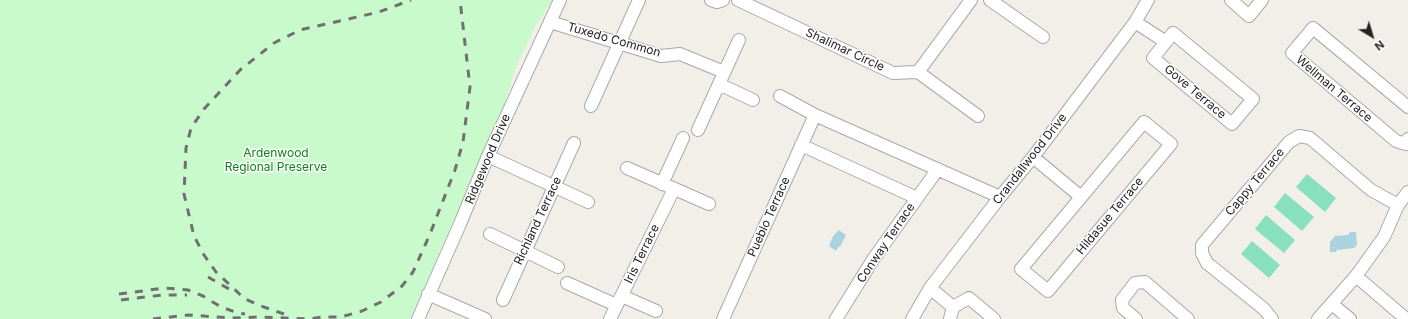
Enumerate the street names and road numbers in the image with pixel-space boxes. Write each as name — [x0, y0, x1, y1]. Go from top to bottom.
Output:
street label: Tuxedo Common — [566, 20, 662, 60]
street label: Shalimar Circle — [803, 25, 887, 75]
street label: Wellman Terrace — [1293, 53, 1375, 125]
street label: Gove Terrace — [1161, 62, 1229, 122]
street label: Crandallwood Drive — [990, 111, 1070, 207]
street label: Ridgewood Drive — [462, 112, 514, 206]
street label: Cappy Terrace — [1223, 145, 1287, 219]
street label: Richland Terrace — [511, 175, 565, 267]
street label: Pueblo Terrace — [745, 175, 793, 259]
street label: Hildasue Terrace — [1074, 175, 1146, 257]
street label: Conway Terrace — [854, 200, 918, 286]
street label: Iris Terrace — [621, 222, 663, 286]

